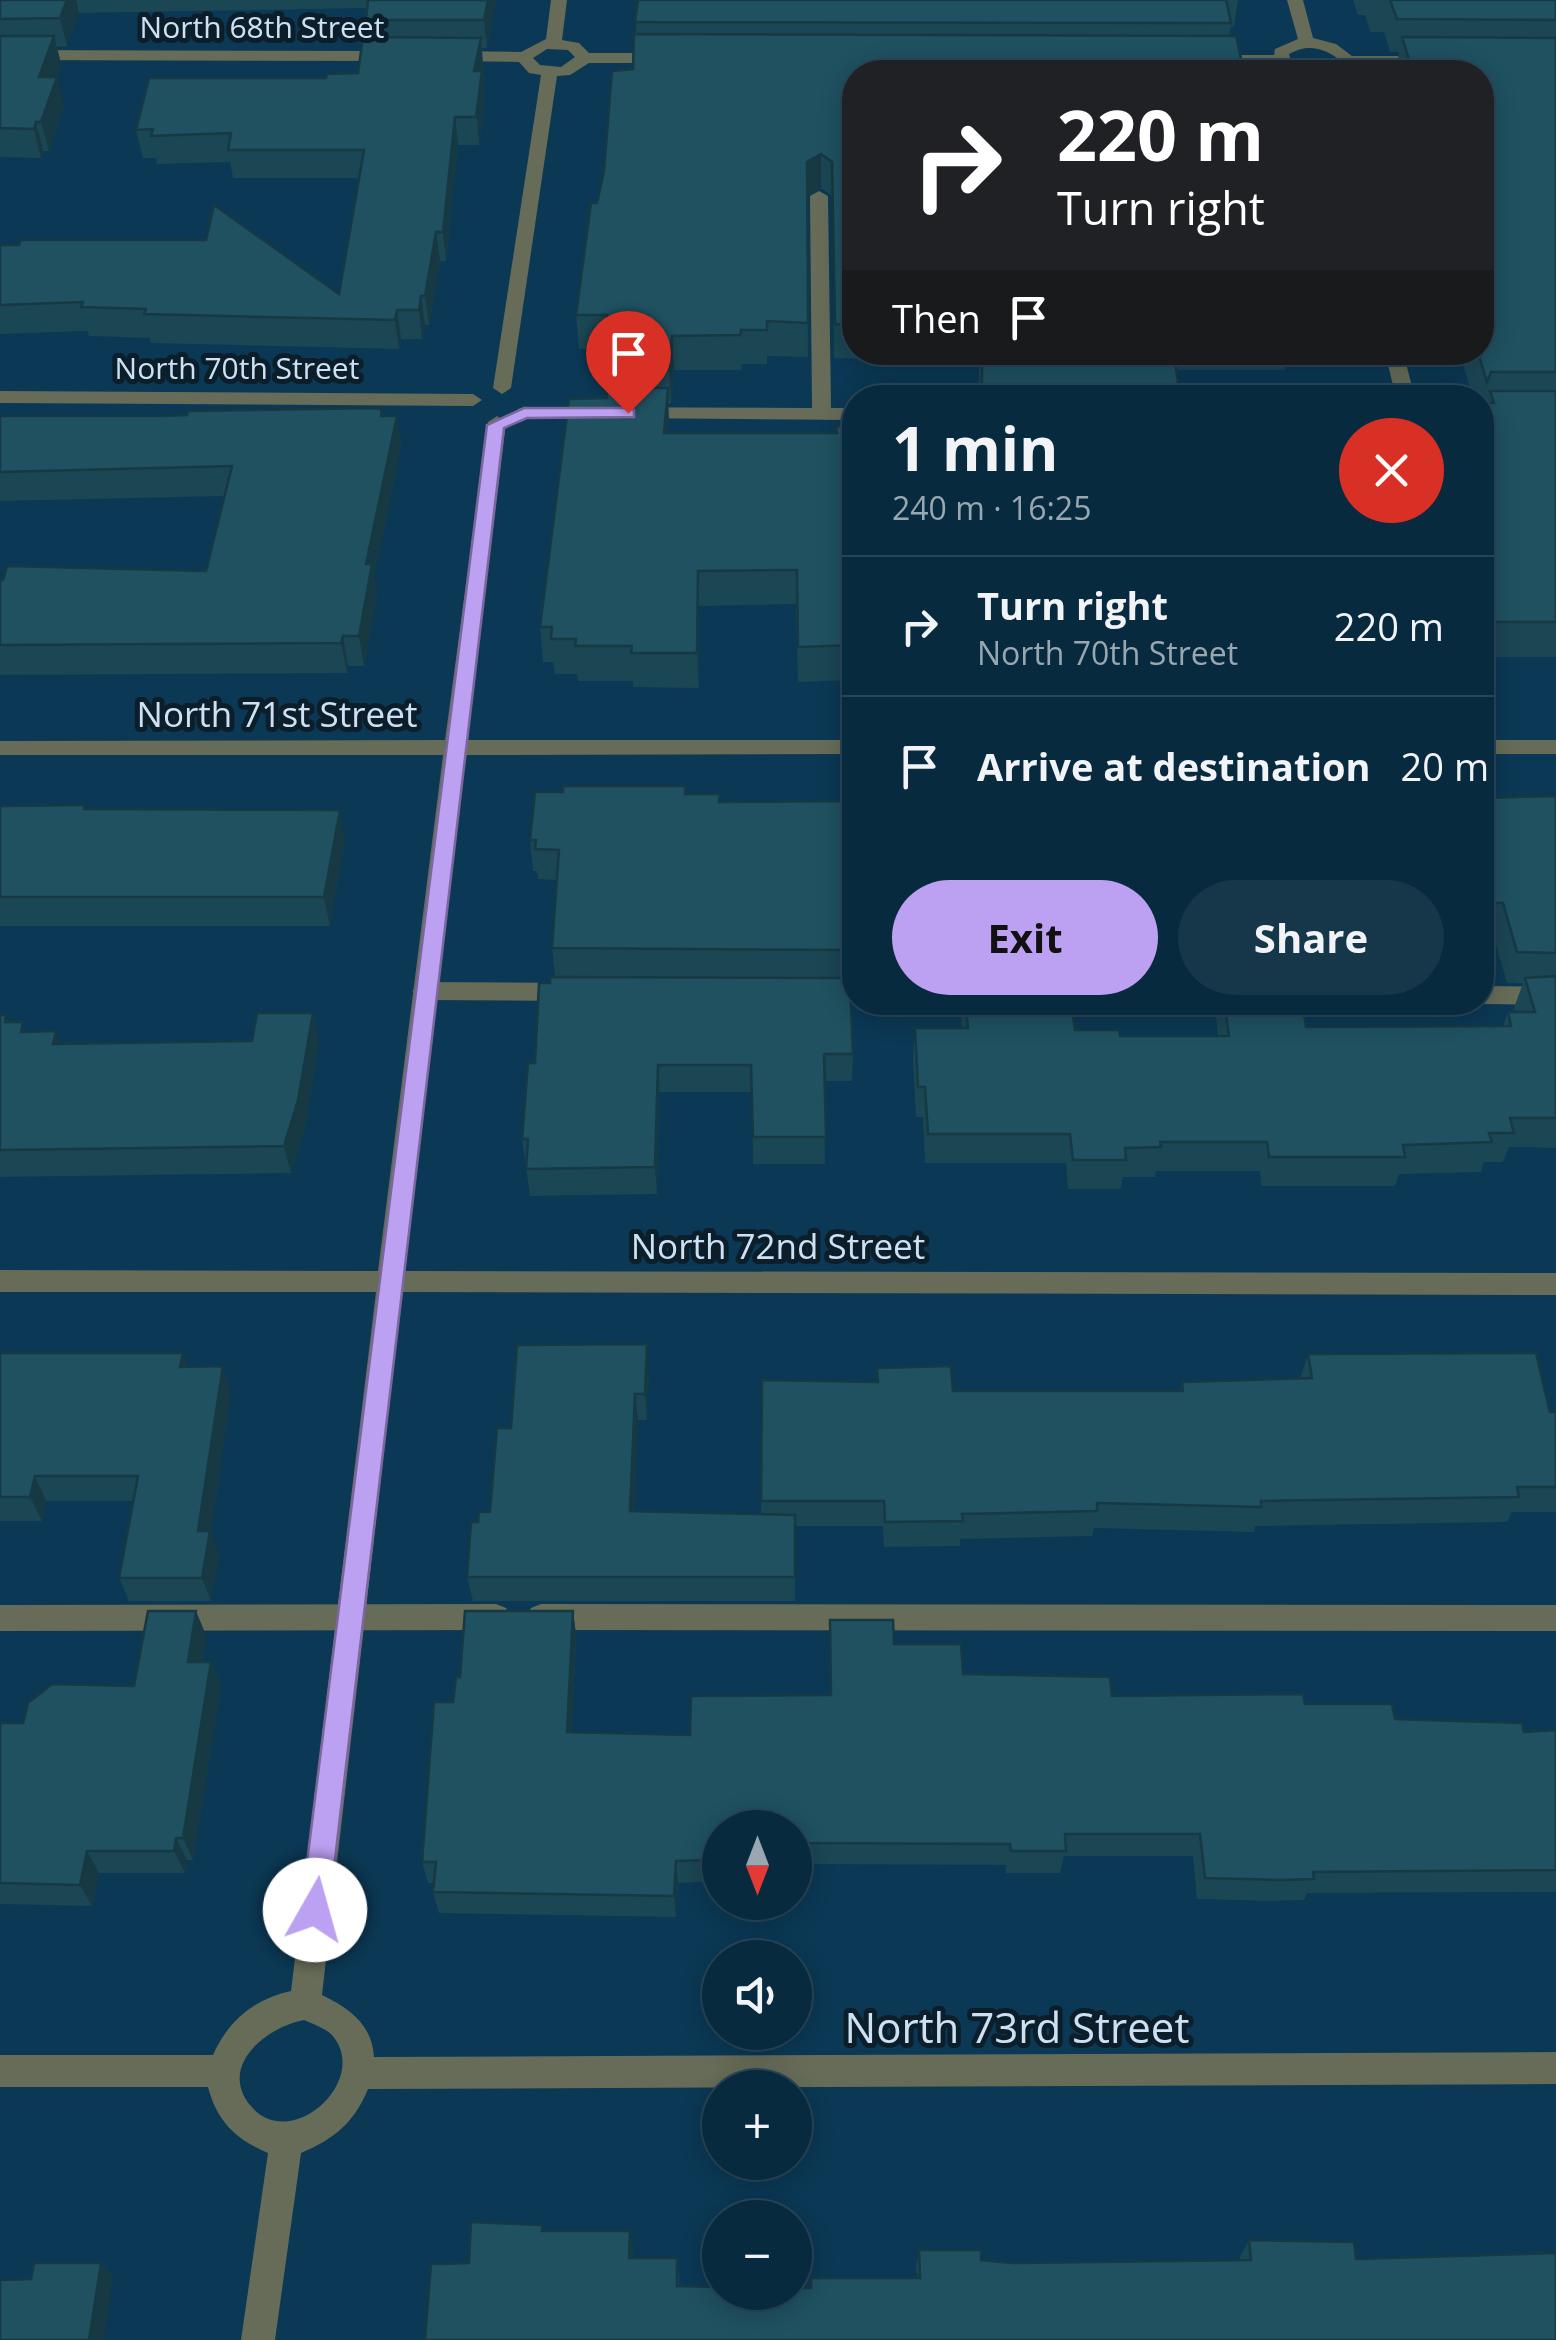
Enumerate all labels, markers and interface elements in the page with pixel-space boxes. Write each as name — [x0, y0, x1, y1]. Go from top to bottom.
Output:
street label: North 68th Street — [140, 6, 384, 47]
text: 220 m — [1057, 86, 1264, 182]
icon: right — [892, 100, 1022, 230]
text: Turn right — [1057, 177, 1265, 238]
icon: arrive — [1001, 290, 1056, 345]
text: Then — [892, 292, 981, 344]
pin — [586, 311, 671, 414]
icon: arrive — [601, 326, 656, 381]
street label: North 70th Street — [115, 347, 359, 388]
text: 1 min — [892, 407, 1059, 489]
button: close — [1339, 418, 1444, 523]
text: 240 m · 16:25 — [892, 486, 1091, 529]
text: Turn right — [977, 579, 1168, 631]
icon: right — [892, 599, 947, 654]
text: 220 m — [1334, 600, 1444, 652]
text: North 70th Street — [977, 631, 1238, 674]
street label: North 71st Street — [137, 690, 417, 737]
icon: arrive — [892, 739, 947, 794]
text: Arrive at destination — [977, 740, 1371, 792]
text: 20 m — [1401, 740, 1489, 792]
button: Exit — [892, 880, 1158, 995]
button: Share — [1178, 880, 1444, 995]
street label: North 72nd Street — [631, 1222, 925, 1269]
north arrow — [702, 1810, 812, 1920]
map controls — [702, 1810, 812, 2310]
position arrow — [263, 1858, 367, 1962]
button: sound — [702, 1940, 812, 2050]
street label: North 73rd Street — [845, 1998, 1189, 2055]
button: + — [702, 2070, 812, 2180]
button: − — [702, 2200, 812, 2310]

